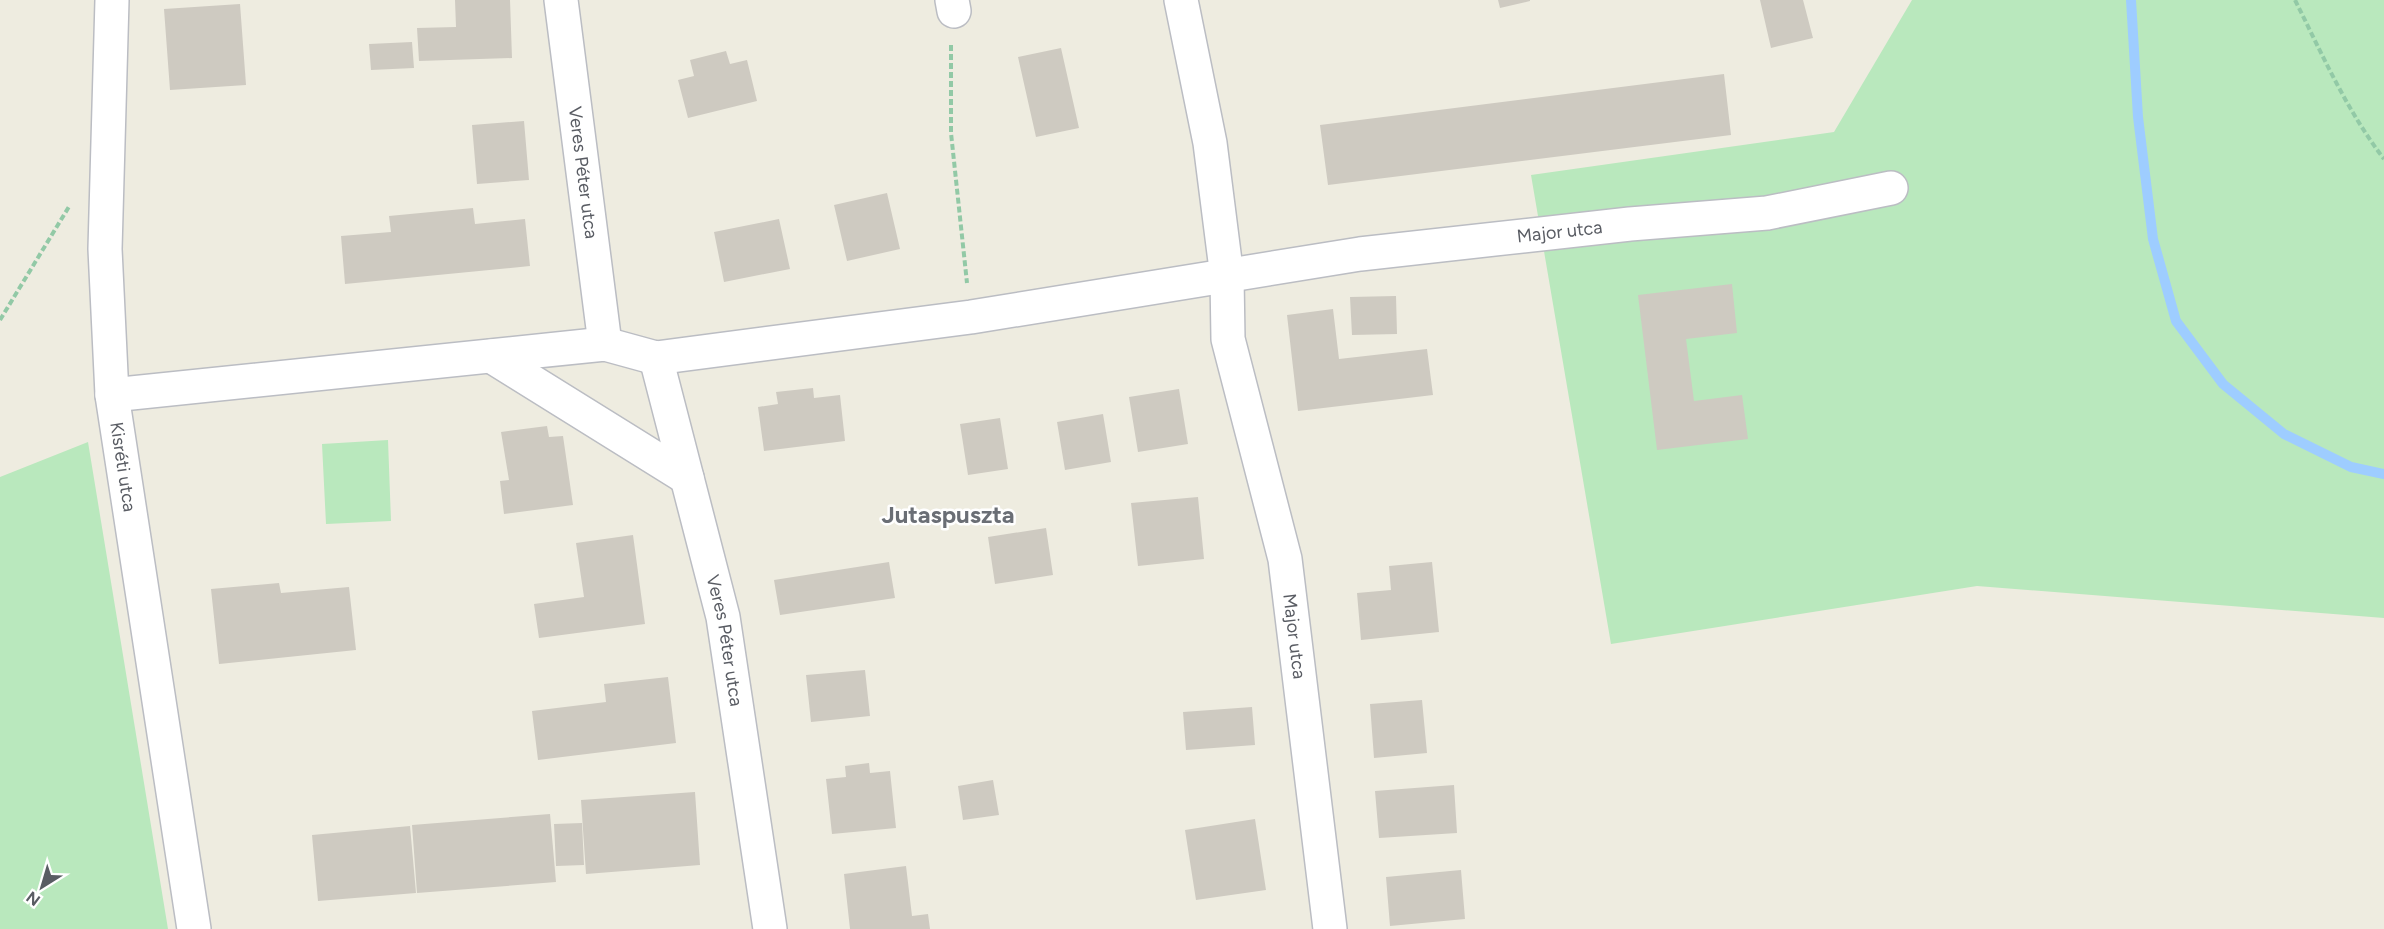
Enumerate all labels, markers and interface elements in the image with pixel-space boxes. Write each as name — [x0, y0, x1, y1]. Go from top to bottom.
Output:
street label: Veres Péter utca — [564, 105, 602, 240]
street label: Major utca — [1516, 216, 1603, 248]
street label: Kisréti utca — [105, 420, 141, 513]
district label: Jutaspuszta — [881, 500, 1015, 529]
street label: Veres Péter utca — [702, 572, 747, 708]
street label: Major utca — [1278, 592, 1310, 680]
north arrow — [12, 857, 72, 917]
text: N — [23, 887, 44, 910]

